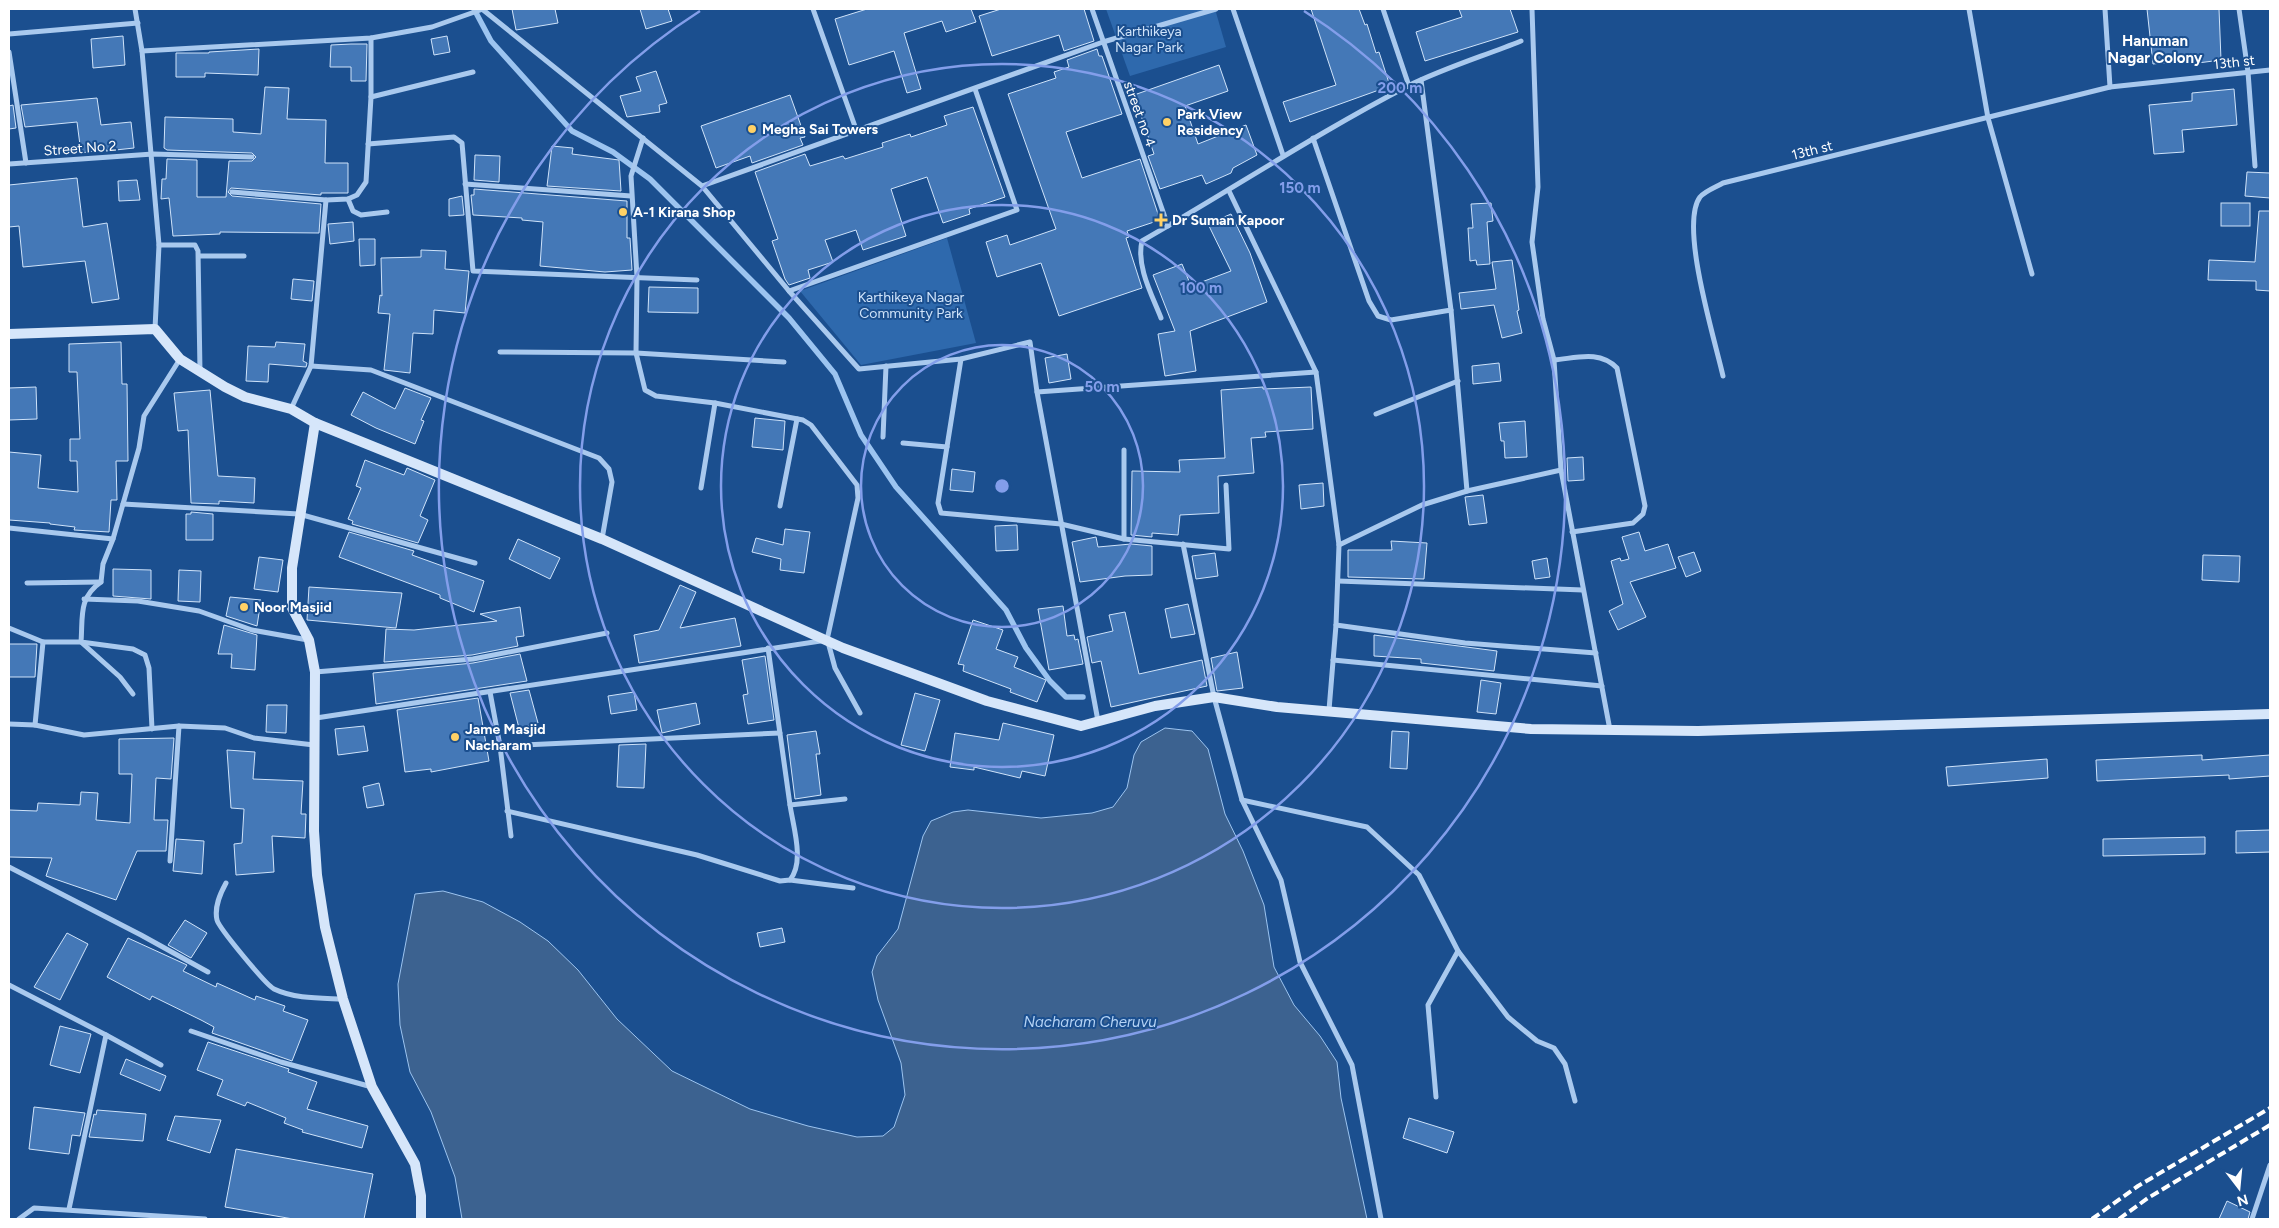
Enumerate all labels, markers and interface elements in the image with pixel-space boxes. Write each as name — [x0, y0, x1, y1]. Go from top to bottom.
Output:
park label: Karthikeya Nagar Park — [1115, 23, 1183, 56]
district label: Hanuman Nagar Colony — [2108, 32, 2203, 67]
street label: 13th st — [2212, 52, 2256, 73]
street label: street no 4 — [1120, 79, 1159, 150]
text: 200 m — [1378, 79, 1422, 97]
place label: Park View Residency — [1177, 106, 1244, 139]
marker: Park View Residency — [1161, 116, 1173, 128]
place label: Megha Sai Towers — [762, 121, 879, 138]
marker: Megha Sai Towers — [746, 123, 758, 135]
street label: Street No 2 — [43, 137, 117, 160]
street label: 13th st — [1790, 137, 1834, 164]
text: 150 m — [1279, 179, 1321, 197]
place label: A-1 Kirana Shop — [633, 204, 735, 221]
marker: A-1 Kirana Shop — [617, 206, 629, 218]
place label: Dr Suman Kapoor — [1172, 212, 1285, 229]
marker: Dr Suman Kapoor — [1154, 213, 1168, 227]
text: 100 m — [1180, 279, 1222, 297]
park label: Karthikeya Nagar Community Park — [858, 289, 965, 322]
text: 50 m — [1084, 378, 1120, 396]
centre of rings — [993, 477, 1011, 495]
place label: Noor Masjid — [254, 599, 332, 616]
marker: Noor Masjid — [238, 601, 250, 613]
place label: Jame Masjid Nacharam — [465, 721, 546, 754]
marker: Jame Masjid Nacharam — [449, 731, 461, 743]
water label: Nacharam Cheruvu — [1023, 1013, 1157, 1031]
north arrow — [2214, 1163, 2264, 1213]
text: N — [2235, 1190, 2250, 1210]

